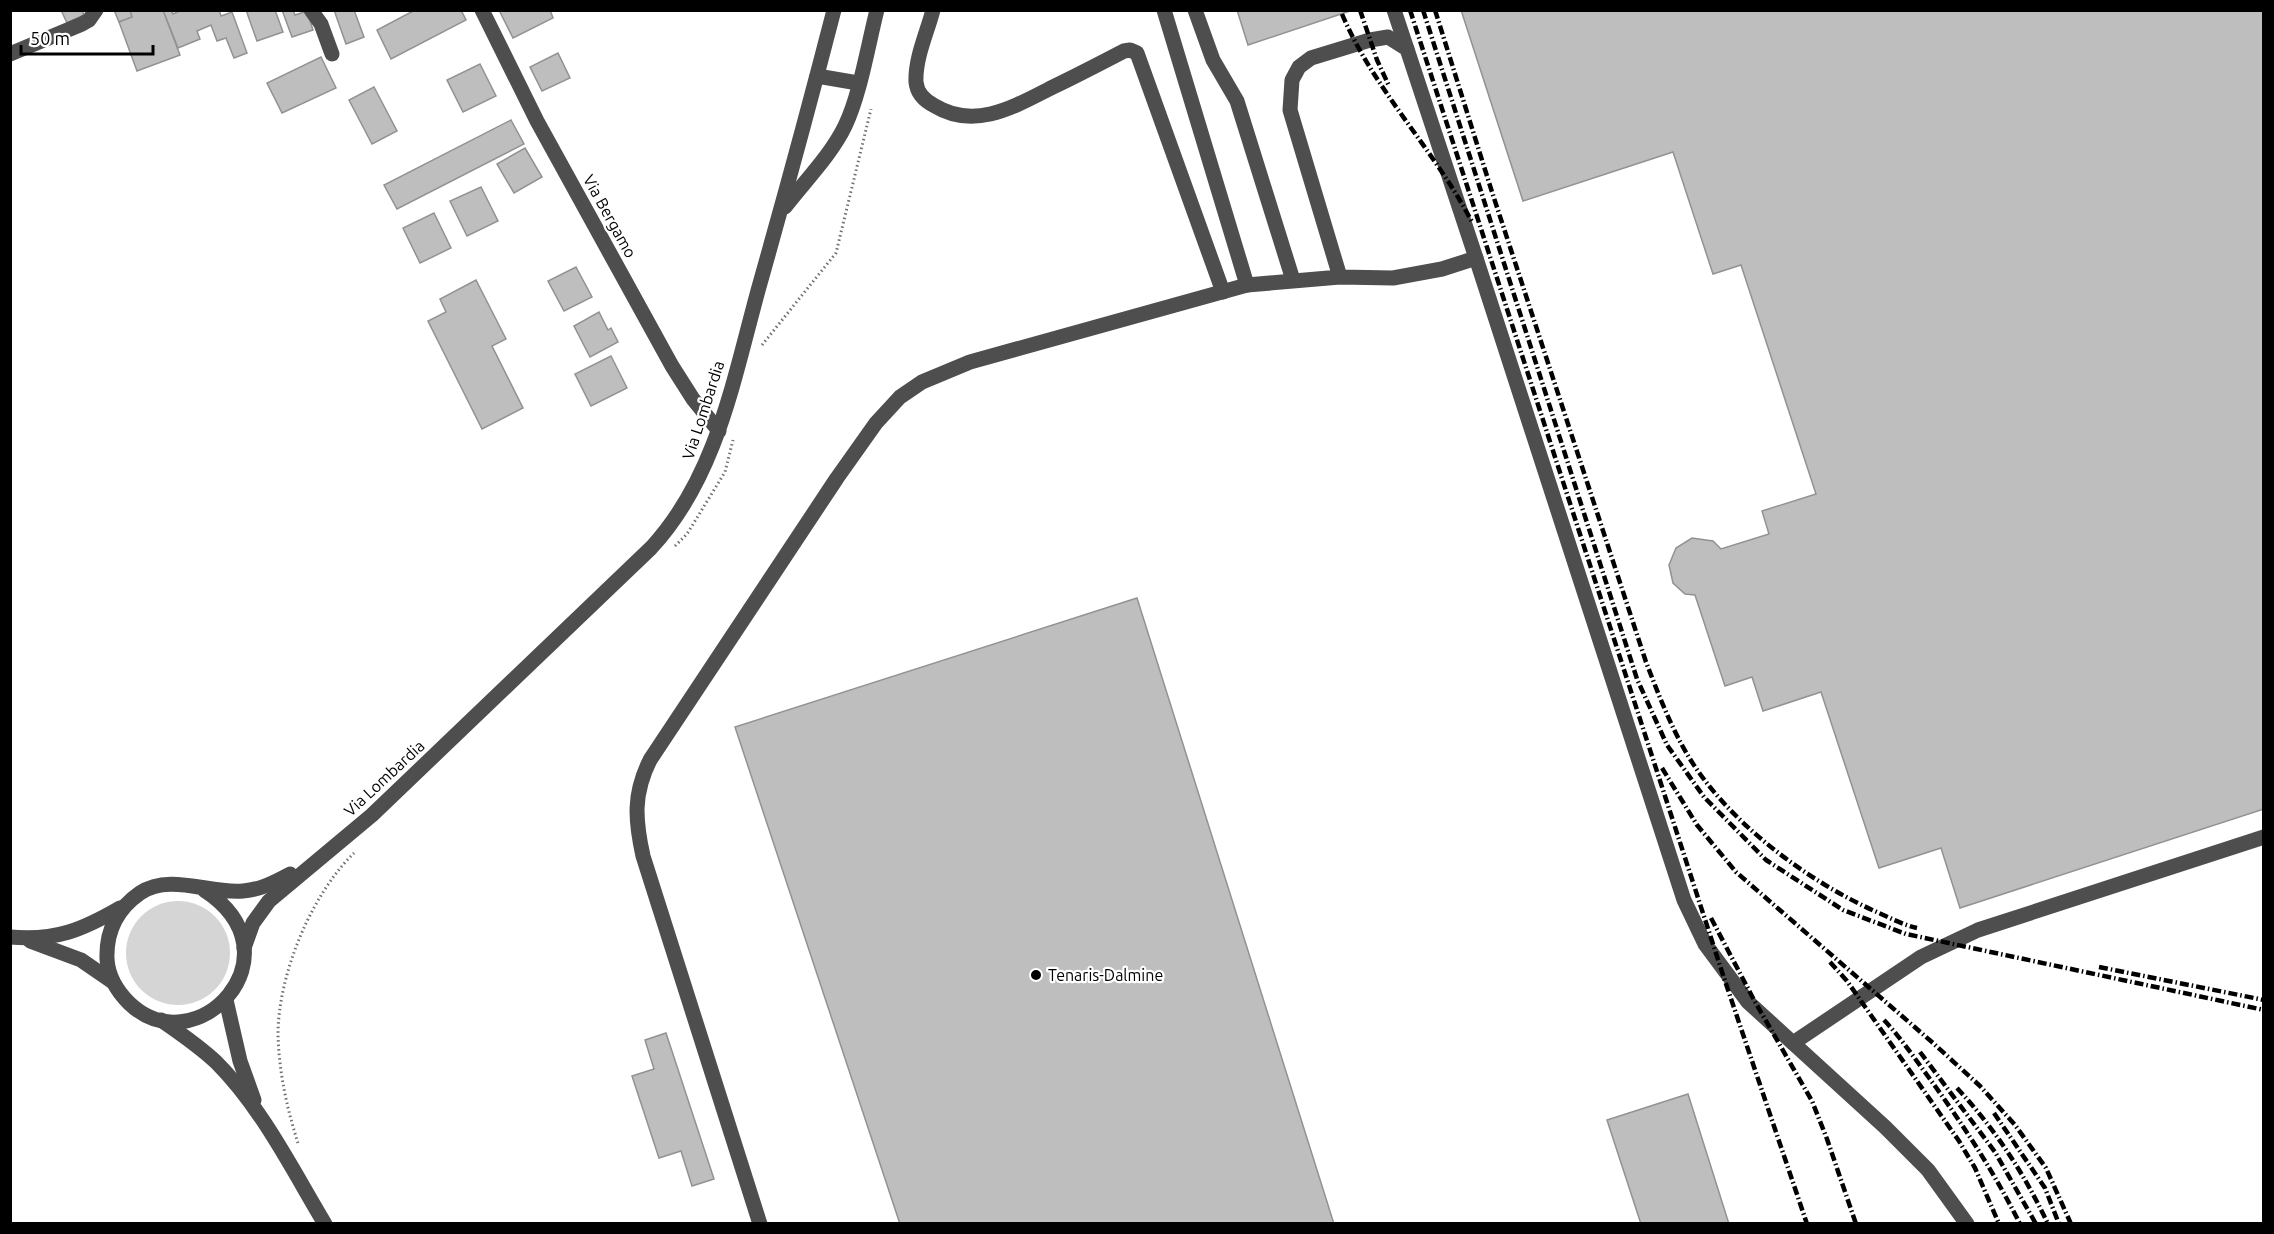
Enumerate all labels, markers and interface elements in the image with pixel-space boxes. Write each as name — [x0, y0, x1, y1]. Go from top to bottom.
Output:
scale bar — [21, 18, 153, 56]
text: 50 m — [30, 28, 70, 48]
street label: Via Bergamo — [580, 171, 640, 261]
street label: Via Lombardia — [679, 358, 727, 462]
street label: Via Lombardia — [340, 736, 428, 820]
place label: Tenaris-Dalmine — [1048, 966, 1163, 984]
marker: Tenaris-Dalmine — [1029, 968, 1043, 982]

